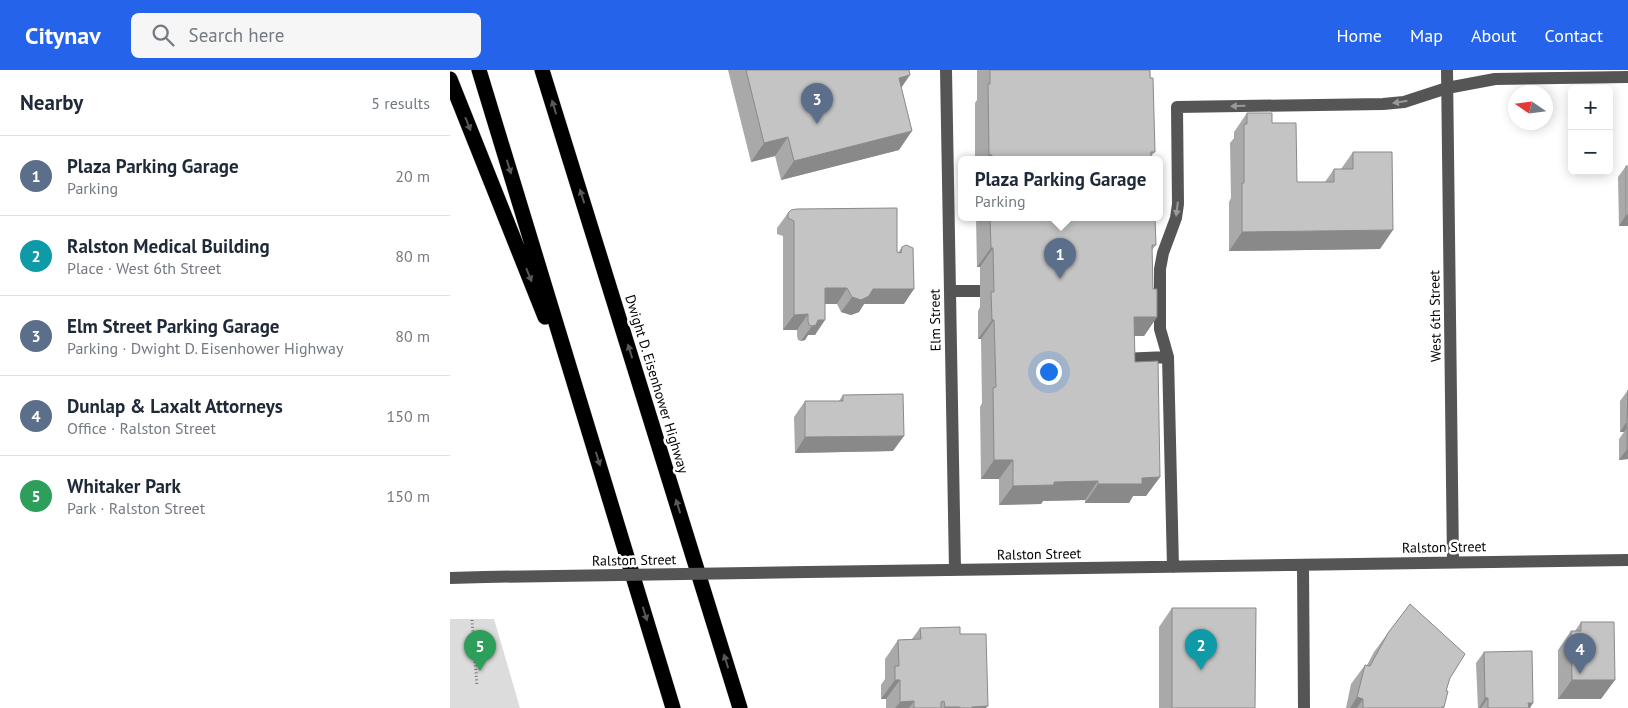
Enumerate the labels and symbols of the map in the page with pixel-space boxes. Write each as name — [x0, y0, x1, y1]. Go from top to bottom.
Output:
pin: 3 — [801, 83, 833, 124]
north arrow — [1508, 85, 1553, 130]
one-way arrow — [1392, 98, 1408, 106]
one-way arrow — [550, 100, 557, 115]
one-way arrow — [1230, 102, 1246, 110]
one-way arrow — [464, 117, 472, 132]
one-way arrow — [505, 159, 513, 174]
one-way arrow — [577, 188, 585, 203]
one-way arrow — [1173, 201, 1181, 217]
pin: 1 — [1044, 238, 1076, 279]
one-way arrow — [525, 268, 533, 282]
street label: West 6th Street — [1425, 270, 1445, 362]
street label: Elm Street — [925, 288, 945, 351]
street label: Dwight D. Eisenhower Highway — [621, 292, 693, 476]
one-way arrow — [625, 343, 633, 358]
your location — [1036, 359, 1062, 385]
one-way arrow — [594, 451, 602, 466]
one-way arrow — [673, 499, 681, 514]
street label: Ralston Street — [1402, 537, 1487, 557]
street label: Ralston Street — [997, 544, 1082, 564]
street label: Ralston Street — [592, 550, 677, 570]
one-way arrow — [641, 607, 649, 622]
pin: 2 — [1185, 629, 1217, 670]
pin: 5 — [464, 630, 496, 671]
pin: 4 — [1564, 633, 1596, 674]
one-way arrow — [722, 654, 729, 669]

